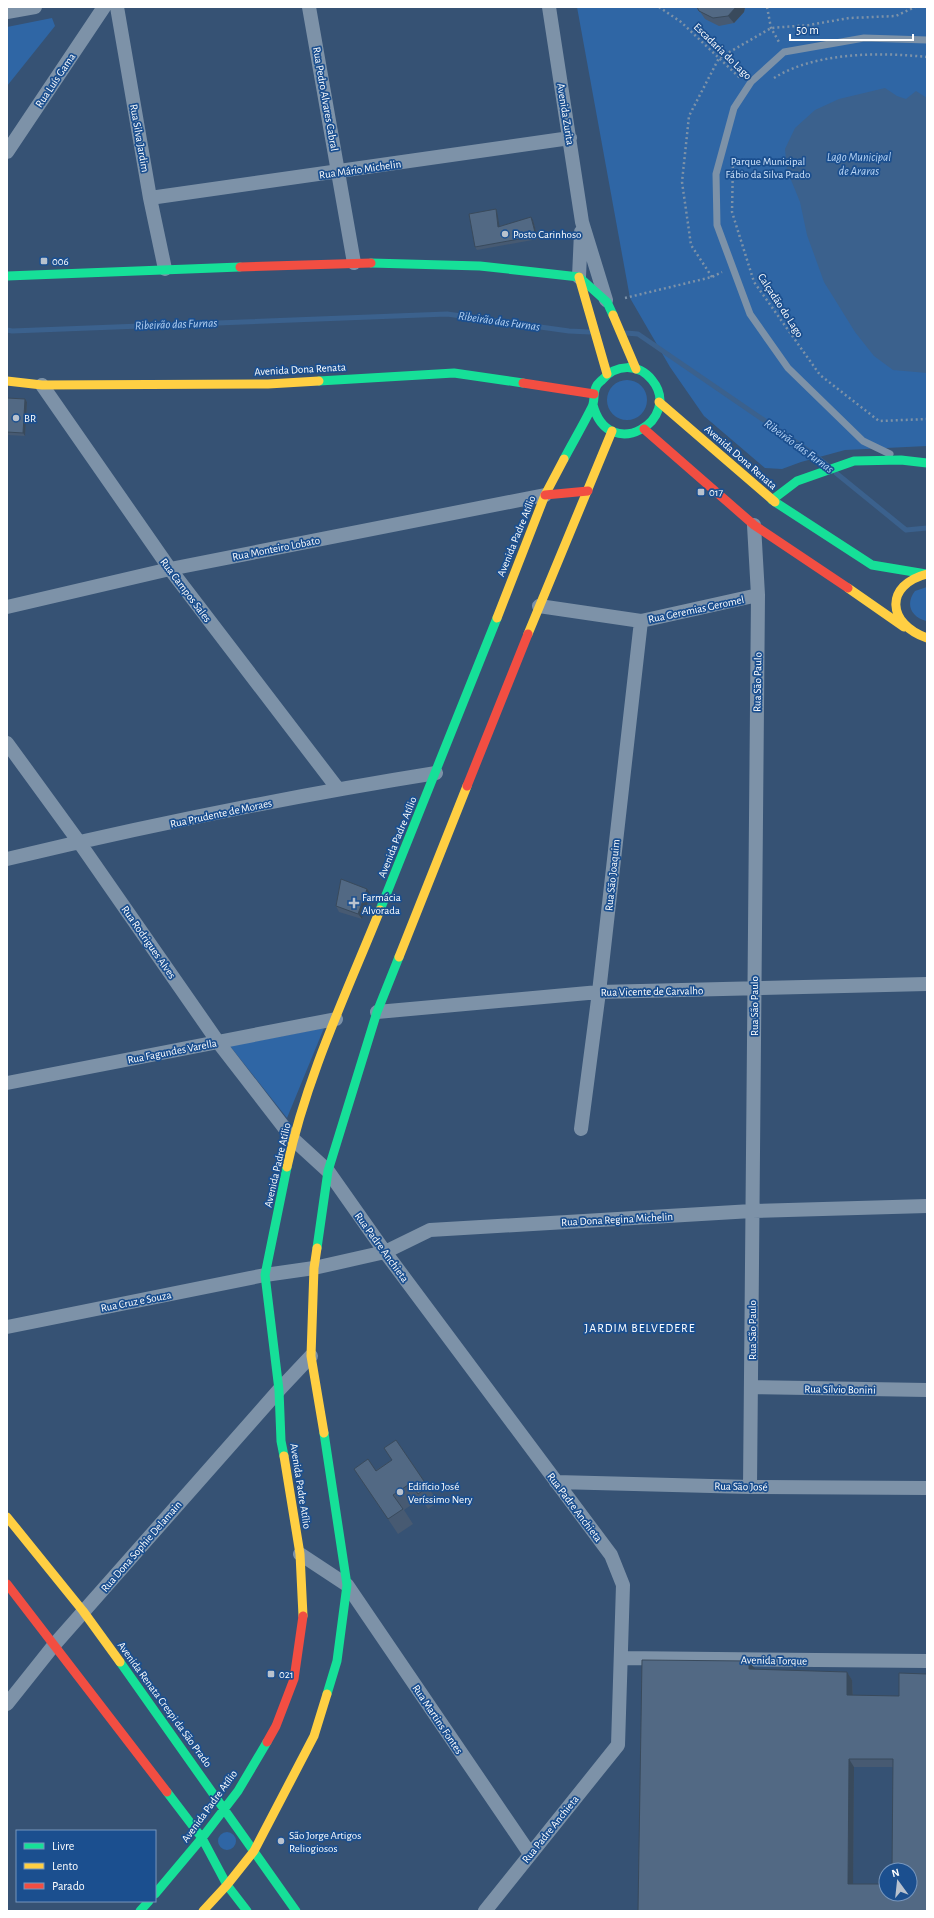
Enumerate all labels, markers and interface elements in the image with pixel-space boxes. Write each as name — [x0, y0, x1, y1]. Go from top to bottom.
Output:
scale bar — [790, 16, 913, 42]
street label: Escadaria do Lago — [692, 21, 754, 82]
text: 50 m — [796, 24, 819, 36]
street label: Rua Pedro Alvares Cabral — [311, 46, 340, 152]
street label: Rua Luís Gama — [33, 51, 77, 109]
street label: Avenida Zurita — [555, 82, 576, 146]
street label: Rua Silva Jardim — [128, 103, 151, 173]
water label: Lago Municipal de Araras — [827, 151, 891, 177]
park label: Parque Municipal Fábio da Silva Prado — [726, 156, 810, 180]
street label: Rua Mário Michelin — [318, 158, 402, 181]
marker: Posto Carinhoso — [500, 229, 510, 239]
place label: Posto Carinhoso — [513, 229, 581, 240]
marker: 006 — [39, 256, 49, 266]
place label: 006 — [52, 256, 69, 267]
street label: Calçadão do Lago — [756, 271, 805, 339]
water label: Ribeirão das Furnas — [457, 309, 541, 333]
water label: Ribeirão das Furnas — [135, 317, 218, 331]
street label: Avenida Dona Renata — [254, 362, 346, 377]
marker: BR — [11, 413, 21, 423]
place label: BR — [24, 413, 36, 424]
water label: Ribeirão das Furnas — [762, 417, 836, 475]
street label: Avenida Dona Renata — [702, 423, 779, 492]
marker: 017 — [696, 487, 706, 497]
place label: 017 — [709, 487, 724, 498]
street label: Avenida Padre Atílio — [495, 494, 538, 578]
street label: Rua Monteiro Lobato — [231, 535, 321, 562]
street label: Rua Campos Sales — [158, 556, 213, 624]
street label: Rua Geremias Geromel — [647, 594, 745, 625]
street label: Rua São Paulo — [751, 652, 764, 712]
street label: Avenida Padre Atílio — [376, 795, 419, 879]
street label: Rua Prudente de Moraes — [169, 797, 273, 830]
street label: Rua São Joaquim — [603, 838, 622, 911]
place label: Farmácia Alvorada — [362, 892, 401, 916]
marker: Farmácia Alvorada — [349, 898, 359, 908]
street label: Rua Rodrigues Alves — [119, 904, 178, 981]
street label: Rua São Paulo — [749, 976, 760, 1036]
street label: Rua Vicente de Carvalho — [600, 985, 704, 998]
street label: Rua Fagundes Varella — [126, 1037, 218, 1066]
street label: Avenida Padre Atílio — [262, 1122, 293, 1208]
street label: Rua Padre Anchieta — [353, 1210, 411, 1284]
street label: Rua Dona Regina Michelin — [561, 1211, 673, 1228]
street label: Rua Cruz e Souza — [100, 1289, 172, 1314]
street label: Rua São Paulo — [747, 1300, 758, 1360]
district label: JARDIM BELVEDERE — [585, 1322, 695, 1334]
street label: Rua Sílvio Bonini — [804, 1383, 876, 1396]
street label: Avenida Padre Atílio — [288, 1443, 313, 1530]
street label: Rua Padre Anchieta — [545, 1471, 604, 1544]
place label: Edifício José Veríssimo Nery — [408, 1481, 473, 1505]
street label: Rua São José — [714, 1481, 768, 1492]
marker: Edifício José Veríssimo Nery — [395, 1487, 405, 1497]
street label: Rua Dona Sophie Delamain — [99, 1499, 184, 1594]
street label: Avenida Renata Crespi da São Prado — [116, 1640, 214, 1769]
street label: Avenida Torque — [741, 1654, 807, 1667]
marker: 021 — [266, 1669, 276, 1679]
place label: 021 — [279, 1669, 294, 1680]
street label: Rua Martins Fontes — [410, 1683, 465, 1756]
street label: Avenida Padre Atílio — [180, 1768, 239, 1844]
street label: Rua Padre Anchieta — [520, 1794, 581, 1865]
legend — [16, 1830, 156, 1902]
place label: São Jorge Artigos Reliogiosos — [289, 1830, 361, 1854]
marker: São Jorge Artigos Reliogiosos — [276, 1836, 286, 1846]
text: Livre — [52, 1840, 74, 1852]
text: Lento — [52, 1860, 78, 1872]
north arrow — [878, 1862, 918, 1902]
text: N — [890, 1867, 901, 1879]
text: Parado — [52, 1880, 85, 1892]

